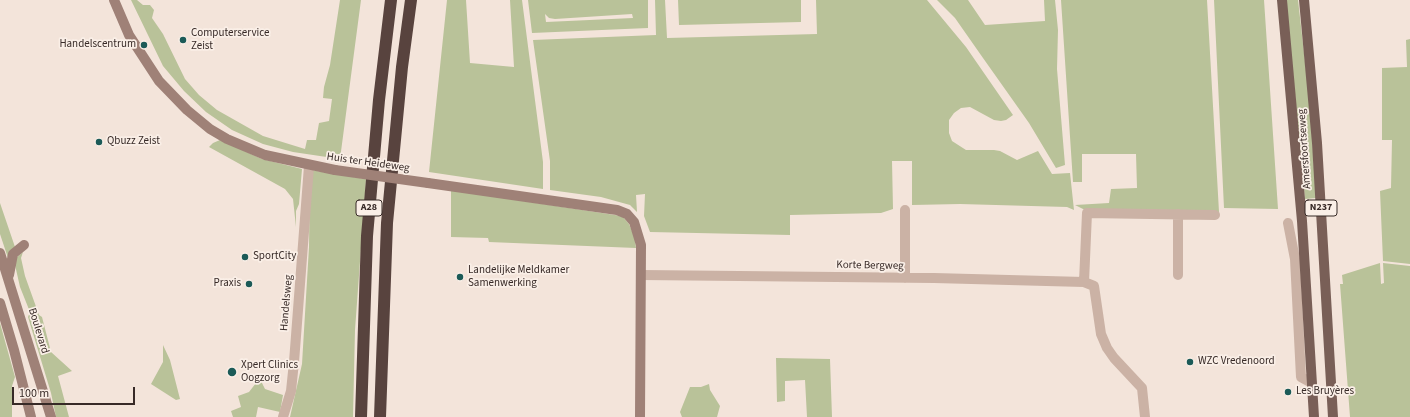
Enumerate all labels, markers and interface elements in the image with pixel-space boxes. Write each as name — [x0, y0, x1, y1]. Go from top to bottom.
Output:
place label: Computerservice Zeist — [191, 27, 269, 53]
marker: Computerservice Zeist — [178, 35, 188, 45]
place label: Handelscentrum — [59, 38, 136, 52]
marker: Handelscentrum — [139, 40, 149, 50]
street label: Amersfoortseweg — [1296, 109, 1314, 189]
place label: Qbuzz Zeist — [107, 135, 160, 149]
marker: Qbuzz Zeist — [94, 137, 104, 147]
street label: Huis ter Heideweg — [326, 151, 410, 175]
road number: A28 — [356, 200, 382, 216]
road number: N237 — [1305, 200, 1337, 216]
place label: SportCity — [253, 250, 296, 264]
marker: SportCity — [240, 252, 250, 262]
street label: Korte Bergweg — [836, 259, 904, 273]
place label: Landelijke Meldkamer Samenwerking — [468, 264, 569, 290]
marker: Landelijke Meldkamer Samenwerking — [455, 272, 465, 282]
street label: Handelsweg — [278, 274, 296, 332]
place label: Praxis — [213, 277, 241, 291]
marker: Praxis — [244, 279, 254, 289]
street label: Boulevard — [25, 307, 51, 355]
place label: WZC Vredenoord — [1198, 355, 1275, 369]
marker: WZC Vredenoord — [1185, 357, 1195, 367]
place label: Xpert Clinics Oogzorg — [241, 359, 298, 385]
marker: Xpert Clinics Oogzorg — [226, 366, 238, 378]
scale bar — [14, 379, 137, 405]
text: 100 m — [19, 385, 49, 402]
place label: Les Bruyères — [1296, 385, 1354, 399]
marker: Les Bruyères — [1283, 387, 1293, 397]

